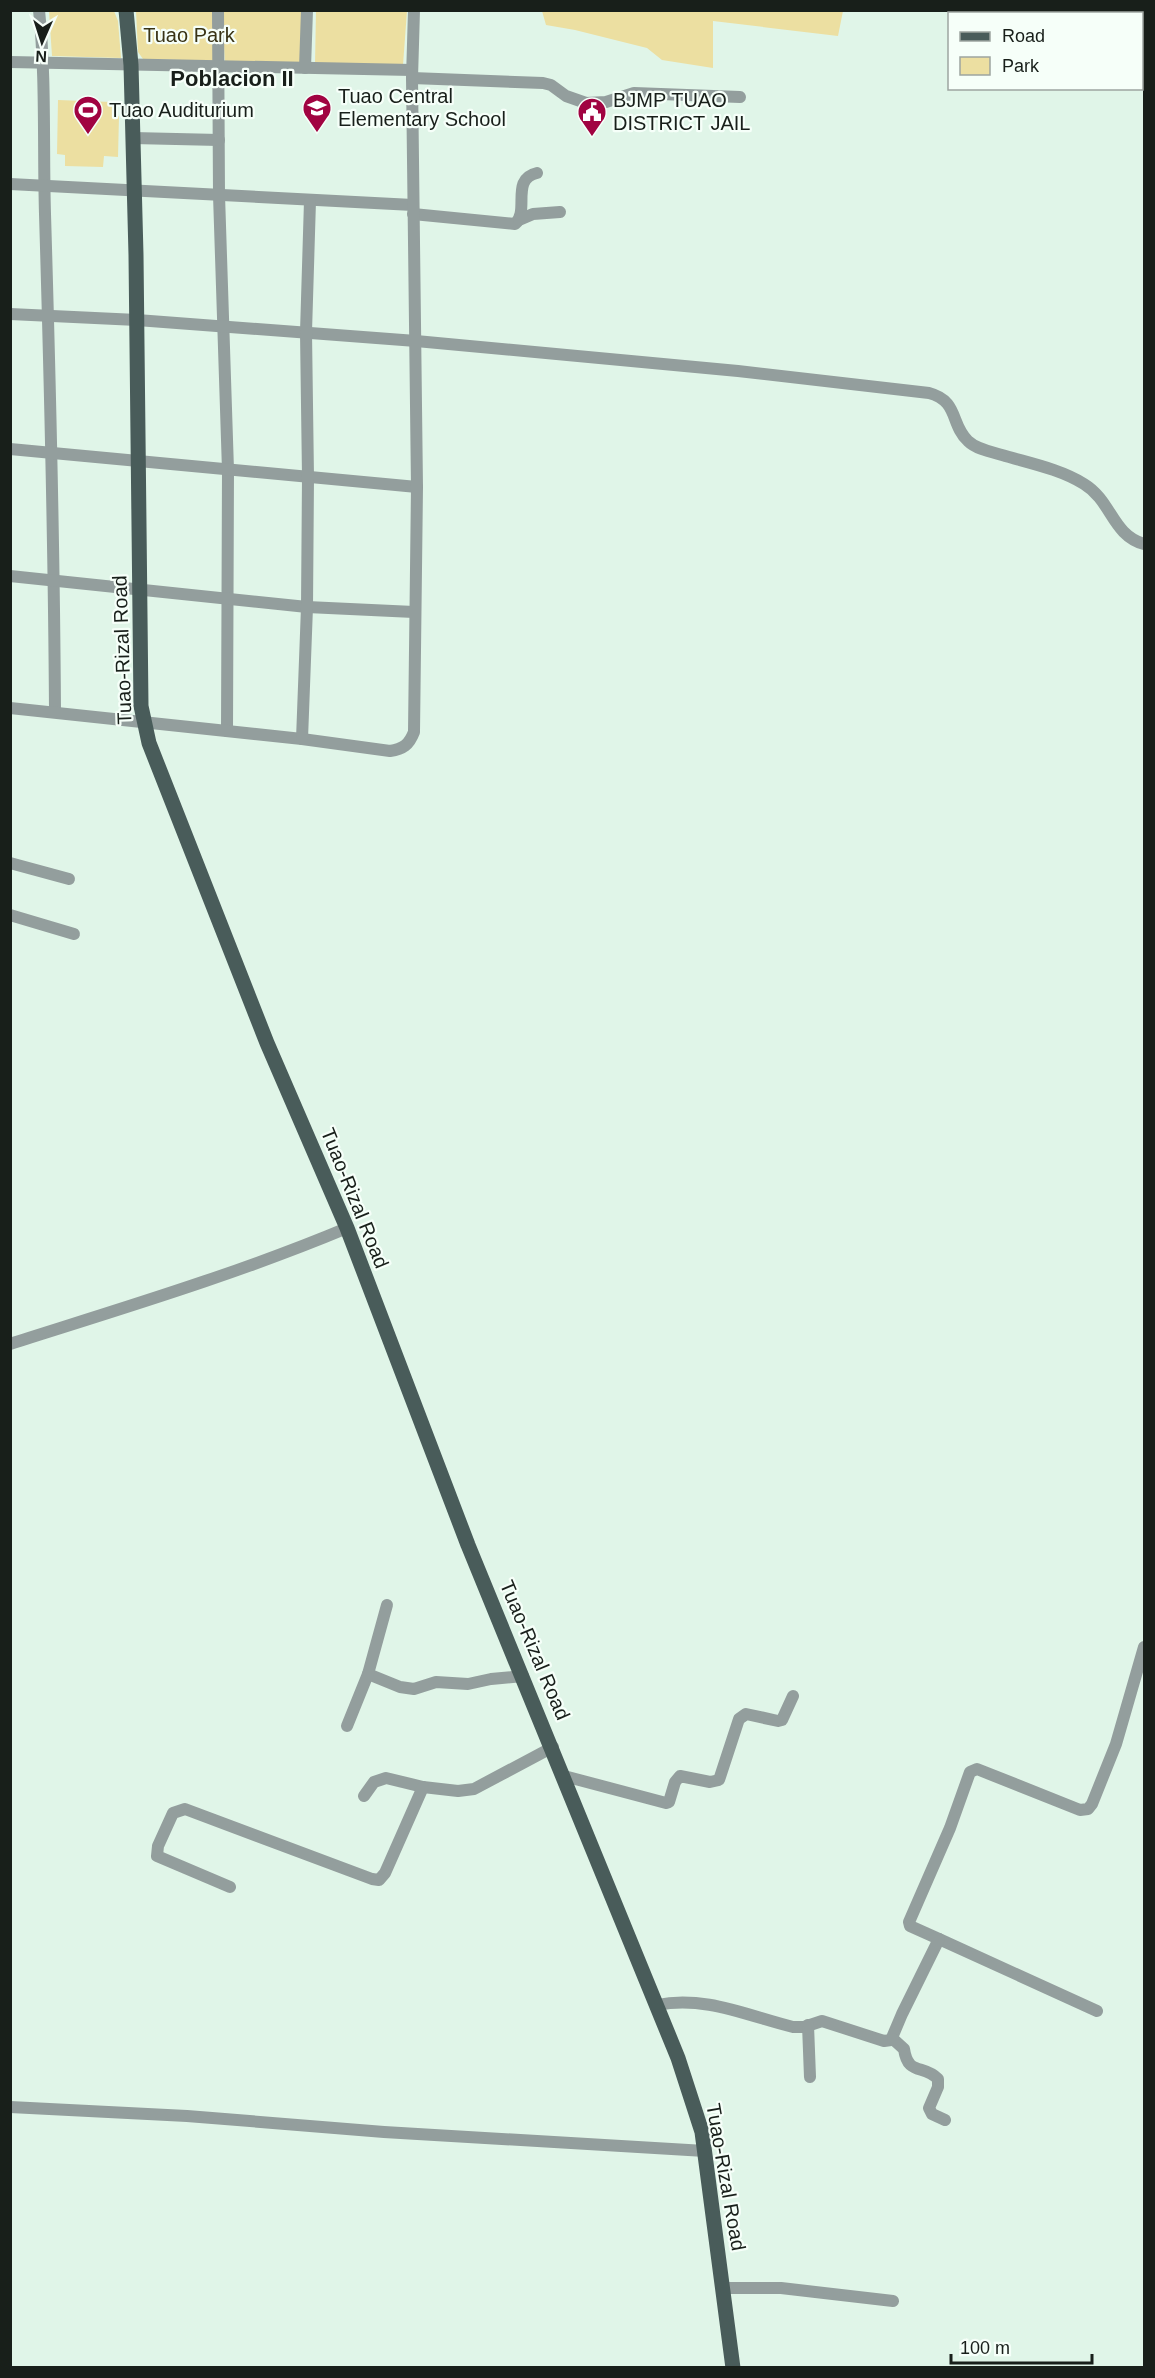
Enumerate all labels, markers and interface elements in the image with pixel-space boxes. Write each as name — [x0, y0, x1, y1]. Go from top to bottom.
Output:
north arrow — [12, 12, 72, 72]
legend — [948, 12, 1143, 90]
park label: Tuao Park — [143, 24, 236, 46]
text: Road — [1002, 26, 1045, 46]
text: N — [35, 48, 47, 65]
text: Park — [1002, 56, 1040, 76]
district label: Poblacion II — [170, 66, 294, 91]
place label: Tuao Central Elementary School — [338, 85, 506, 130]
place label: BJMP TUAO DISTRICT JAIL — [613, 89, 750, 134]
school or university icon: Tuao Central Elementary School — [301, 92, 333, 134]
sports icon: Tuao Auditurium — [72, 94, 104, 136]
public building icon: BJMP TUAO DISTRICT JAIL — [576, 96, 608, 138]
place label: Tuao Auditurium — [109, 99, 254, 121]
street label: Tuao-Rizal Road — [108, 575, 136, 725]
street label: Tuao-Rizal Road — [317, 1125, 393, 1271]
street label: Tuao-Rizal Road — [496, 1577, 574, 1723]
street label: Tuao-Rizal Road — [702, 2102, 750, 2252]
scale bar — [951, 2327, 1092, 2365]
text: 100 m — [960, 2338, 1010, 2358]

